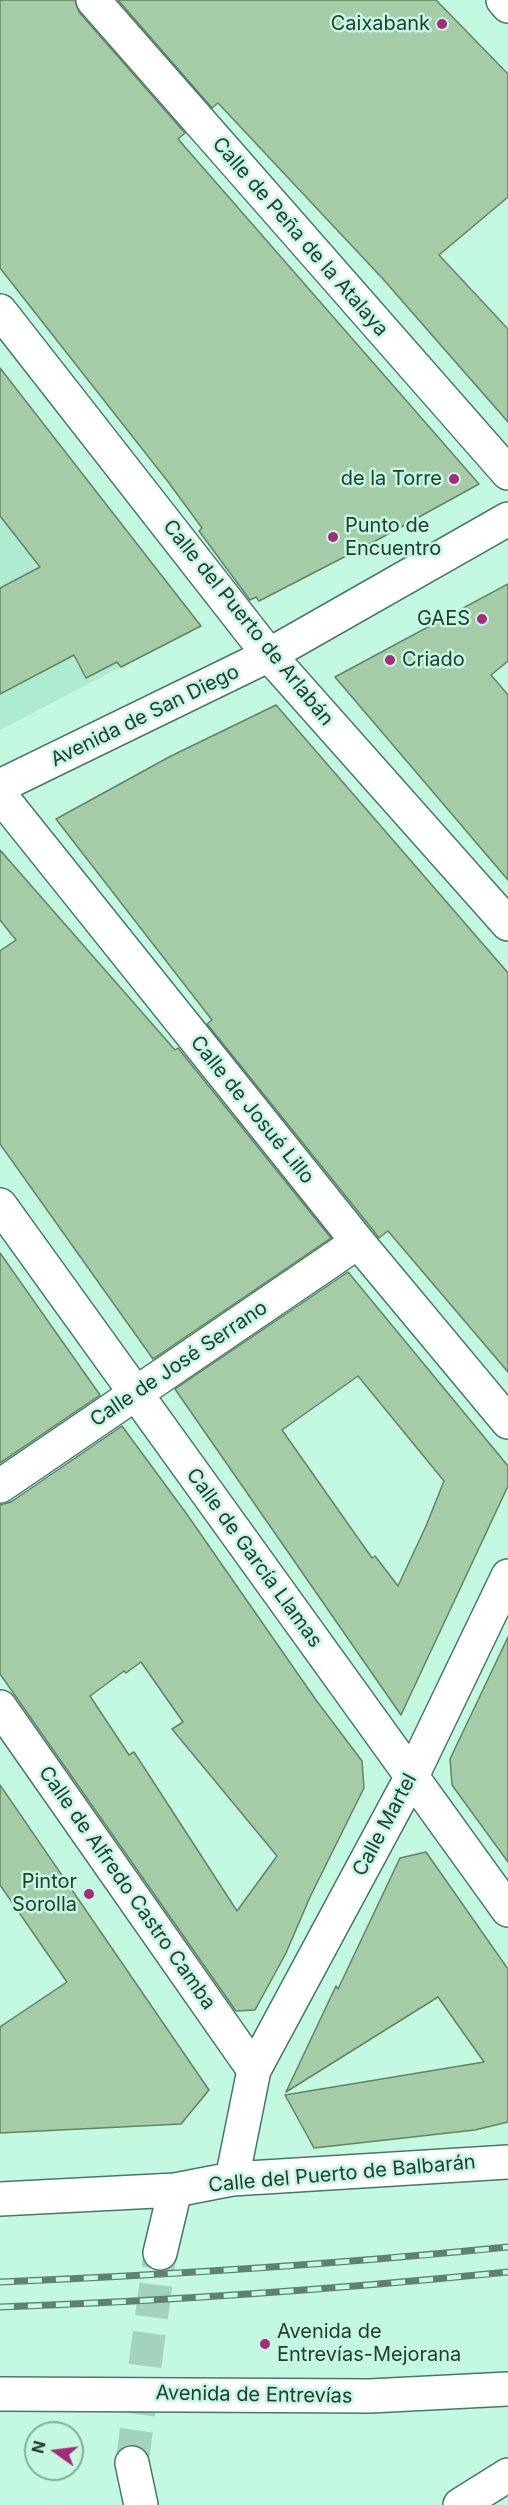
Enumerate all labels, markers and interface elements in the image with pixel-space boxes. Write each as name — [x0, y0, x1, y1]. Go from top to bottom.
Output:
place label: Caixabank — [331, 12, 430, 36]
marker: Caixabank — [435, 17, 449, 31]
street label: Calle de Peña de la Atalaya — [207, 133, 393, 341]
place label: de la Torre — [341, 467, 442, 491]
marker: de la Torre — [447, 472, 461, 486]
place label: Punto de Encuentro — [345, 514, 441, 561]
street label: Calle del Puerto de Arlabán — [157, 515, 339, 731]
marker: Punto de Encuentro — [326, 530, 340, 544]
place label: GAES — [417, 607, 470, 631]
marker: GAES — [475, 612, 489, 626]
place label: Criado — [402, 648, 465, 672]
marker: Criado — [383, 653, 397, 667]
street label: Avenida de San Diego — [47, 660, 243, 772]
street label: Calle de Josué Lillo — [185, 1031, 319, 1189]
street label: Calle de José Serrano — [86, 1296, 272, 1432]
street label: Calle de García Llamas — [181, 1464, 327, 1652]
street label: Calle de Alfredo Castro Camba — [33, 1762, 221, 2014]
street label: Calle Martel — [348, 1770, 422, 1880]
place label: Pintor Sorolla — [12, 1870, 77, 1917]
marker: Pintor Sorolla — [82, 1887, 96, 1901]
street label: Calle del Puerto de Balbarán — [207, 2150, 477, 2198]
place label: Avenida de Entrevías-Mejorana — [277, 2320, 461, 2367]
marker: Avenida de Entrevías-Mejorana — [258, 2337, 272, 2351]
street label: Avenida de Entrevías — [155, 2381, 353, 2409]
north arrow — [24, 2421, 84, 2481]
text: N — [27, 2439, 50, 2455]

